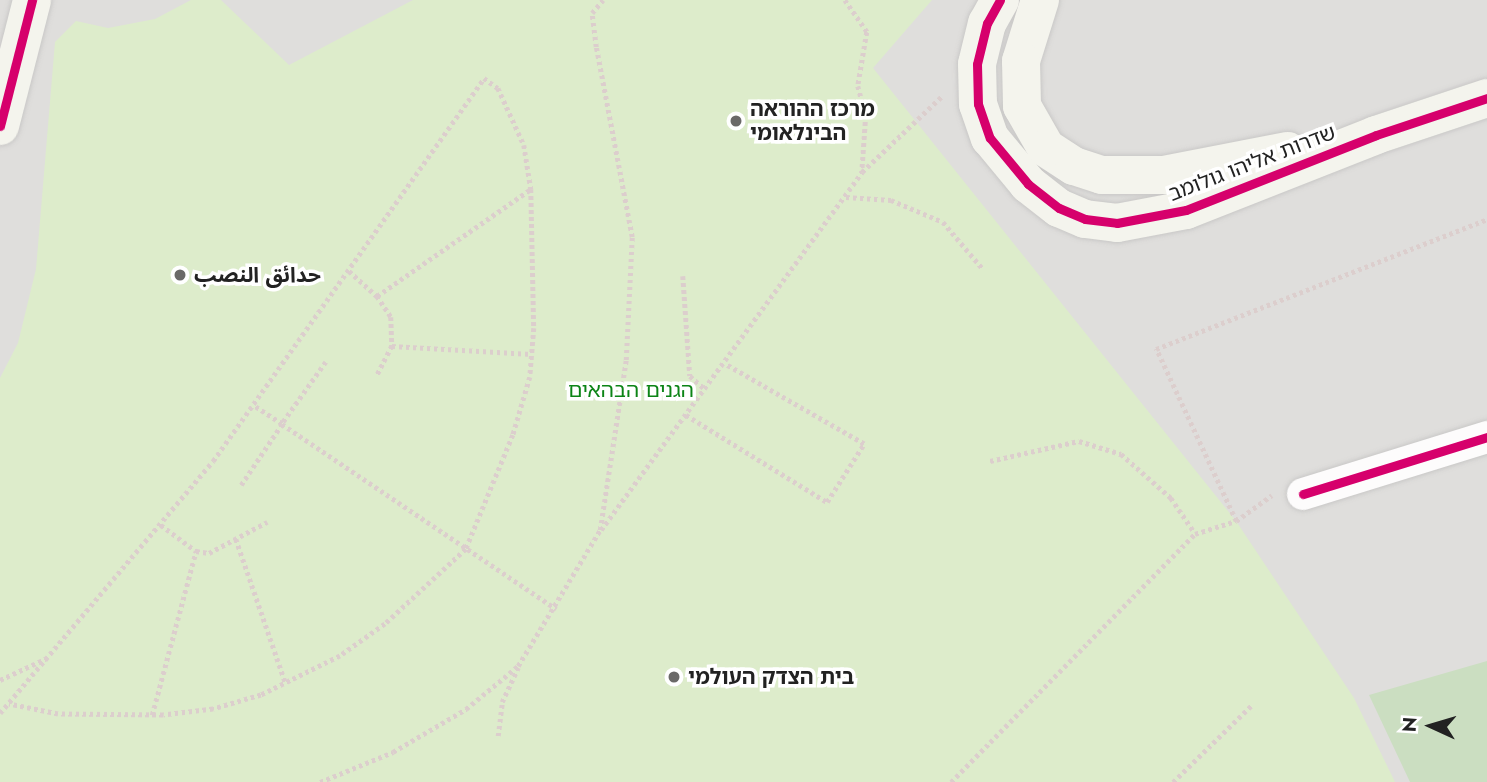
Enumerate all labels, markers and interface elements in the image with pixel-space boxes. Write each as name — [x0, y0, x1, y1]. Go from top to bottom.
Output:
place label: מרכז ההוראה הבינלאומי — [750, 96, 875, 146]
marker: מרכז ההוראה הבינלאומי — [728, 113, 744, 129]
street label: שדרות אליהו גולומב — [1165, 120, 1339, 206]
place label: حدائق النصب — [194, 262, 321, 288]
marker: حدائق النصب — [172, 267, 188, 283]
park label: הגנים הבהאים — [568, 377, 694, 403]
place label: בית הצדק העולמי — [688, 664, 854, 690]
marker: בית הצדק העולמי — [666, 669, 682, 685]
north arrow — [1396, 691, 1466, 761]
text: N — [1396, 716, 1424, 733]

